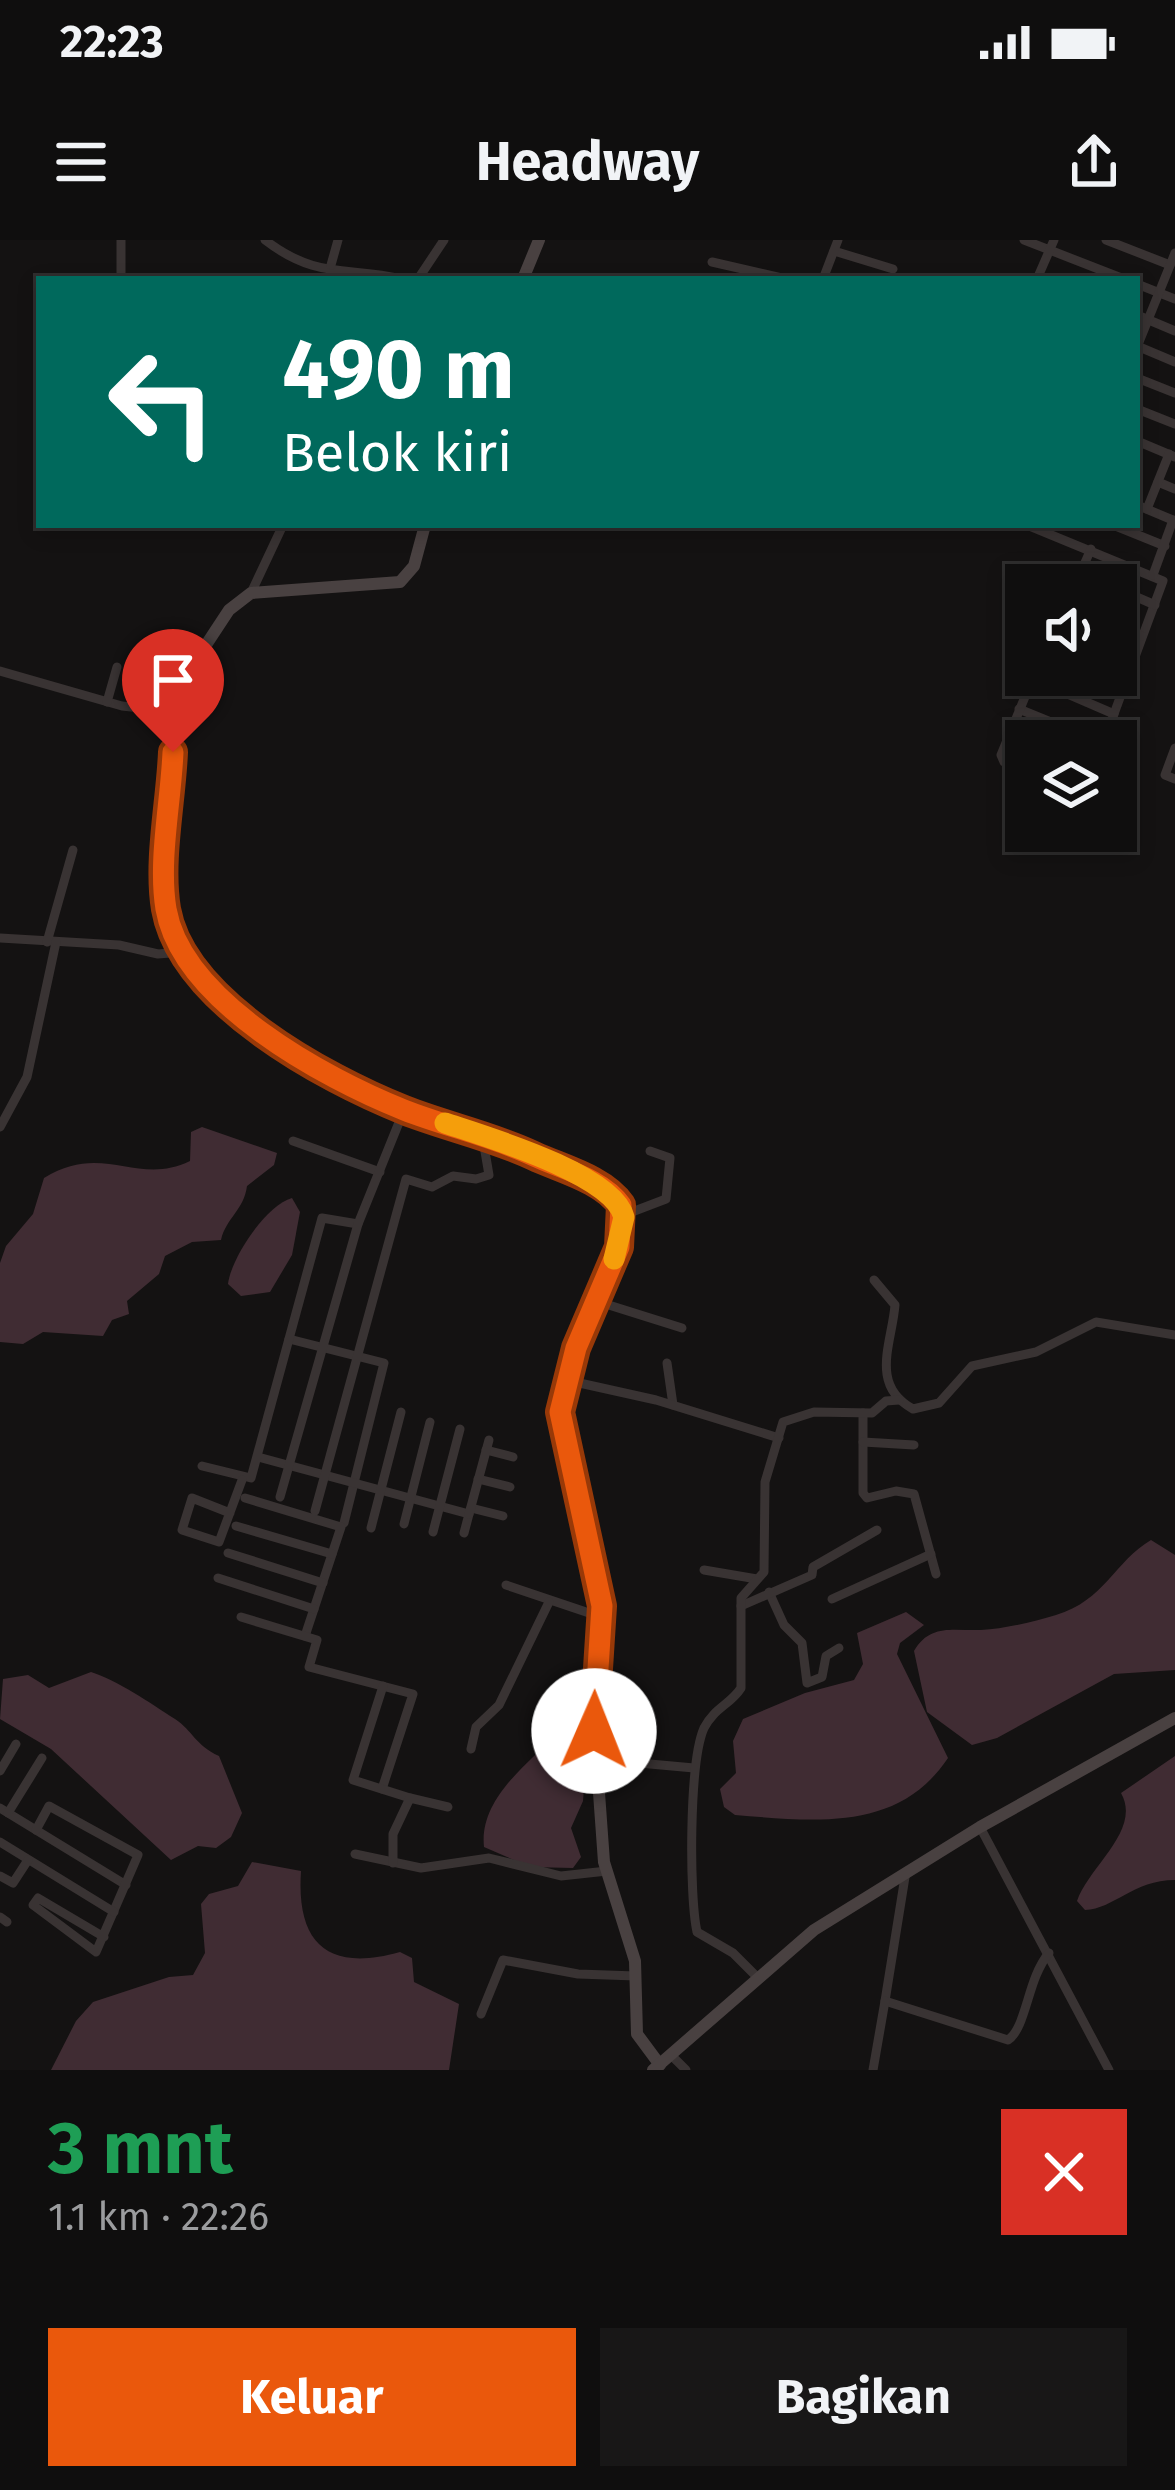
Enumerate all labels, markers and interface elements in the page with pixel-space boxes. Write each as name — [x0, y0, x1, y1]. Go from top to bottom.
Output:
text: 22:23 — [60, 15, 164, 69]
icon: menu — [48, 129, 114, 195]
icon: share — [1061, 129, 1127, 195]
text: Headway — [476, 130, 699, 194]
text: 490 m — [282, 319, 515, 420]
icon: left — [84, 324, 240, 480]
text: Belok kiri — [282, 421, 512, 485]
map controls — [1005, 564, 1137, 852]
button: sound — [1005, 564, 1137, 696]
pin — [122, 629, 224, 752]
icon: arrive — [140, 647, 206, 713]
button: layers — [1005, 720, 1137, 852]
position arrow — [531, 1668, 657, 1794]
text: 3 mnt — [48, 2106, 233, 2192]
button: close — [1001, 2109, 1127, 2235]
text: 1.1 km · 22:26 — [48, 2194, 269, 2240]
button: Keluar — [48, 2328, 576, 2466]
button: Bagikan — [600, 2328, 1127, 2466]

